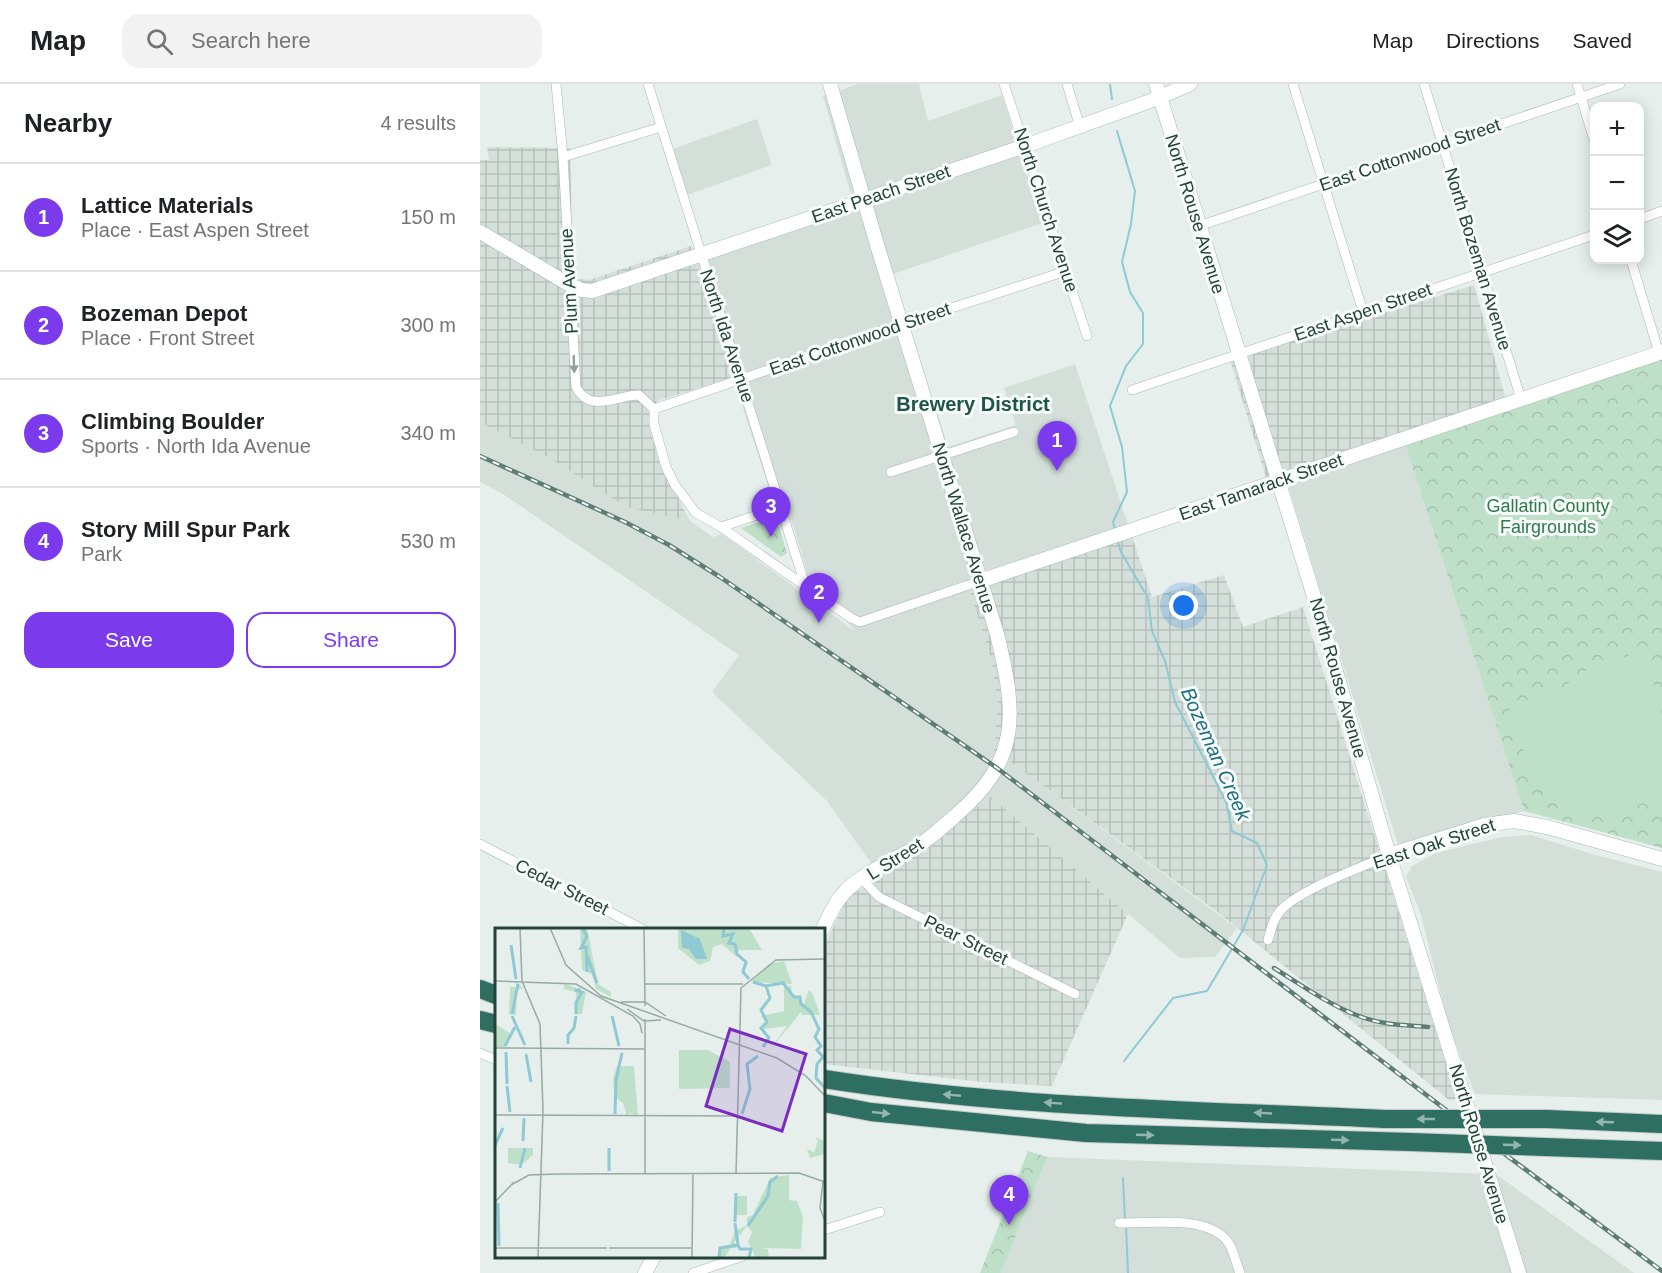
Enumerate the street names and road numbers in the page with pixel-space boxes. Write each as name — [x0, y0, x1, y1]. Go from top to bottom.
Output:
street label: East Cottonwood Street — [1317, 115, 1503, 195]
street label: North Church Avenue — [1010, 125, 1082, 295]
street label: North Rouse Avenue — [1161, 132, 1229, 296]
street label: East Peach Street — [809, 161, 953, 227]
street label: North Bozeman Avenue — [1441, 165, 1515, 353]
street label: Plum Avenue — [556, 228, 582, 334]
street label: North Ida Avenue — [696, 267, 758, 405]
street label: East Aspen Street — [1292, 279, 1434, 345]
street label: East Cottonwood Street — [767, 299, 953, 379]
street label: North Wallace Avenue — [929, 440, 999, 616]
street label: East Tamarack Street — [1177, 450, 1345, 524]
street label: North Rouse Avenue — [1306, 596, 1370, 760]
street label: East Oak Street — [1370, 815, 1498, 873]
street label: L Street — [863, 834, 927, 884]
street label: Cedar Street — [512, 855, 612, 919]
street label: Pear Street — [921, 911, 1011, 969]
street label: North Rouse Avenue — [1445, 1062, 1513, 1226]

